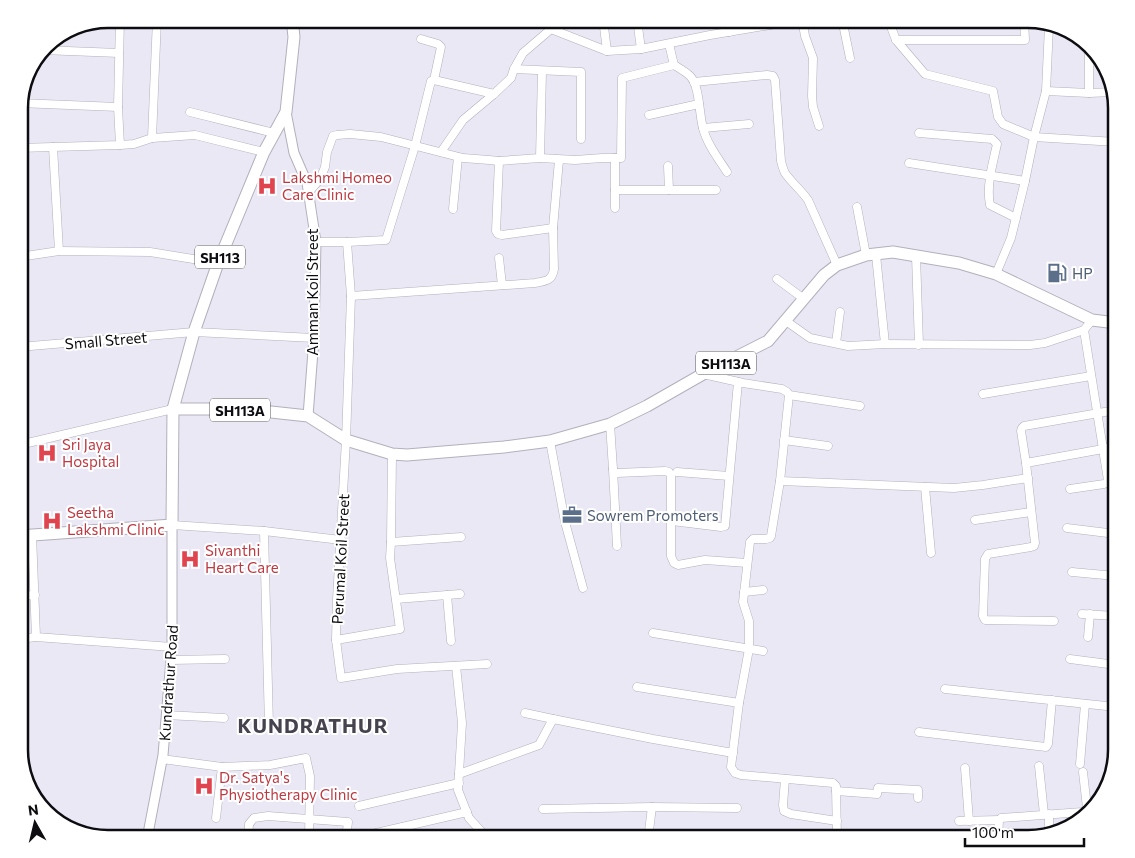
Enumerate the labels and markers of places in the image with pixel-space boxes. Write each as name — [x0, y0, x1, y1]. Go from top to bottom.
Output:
place label: Lakshmi Homeo Care Clinic — [282, 168, 392, 203]
hospital icon: Lakshmi Homeo Care Clinic — [256, 175, 278, 197]
fuel station icon: HP — [1046, 262, 1068, 284]
place label: HP — [1072, 264, 1093, 282]
place label: Sri Jaya Hospital — [62, 435, 119, 470]
hospital icon: Sri Jaya Hospital — [36, 442, 58, 464]
place label: Seetha Lakshmi Clinic — [67, 503, 165, 538]
office icon: Sowrem Promoters — [561, 504, 583, 526]
place label: Sowrem Promoters — [587, 506, 719, 524]
hospital icon: Seetha Lakshmi Clinic — [41, 510, 63, 532]
place label: Sivanthi Heart Care — [205, 541, 279, 576]
hospital icon: Sivanthi Heart Care — [179, 548, 201, 570]
place label: Dr. Satya's Physiotherapy Clinic — [219, 768, 358, 803]
hospital icon: Dr. Satya's Physiotherapy Clinic — [193, 775, 215, 797]

